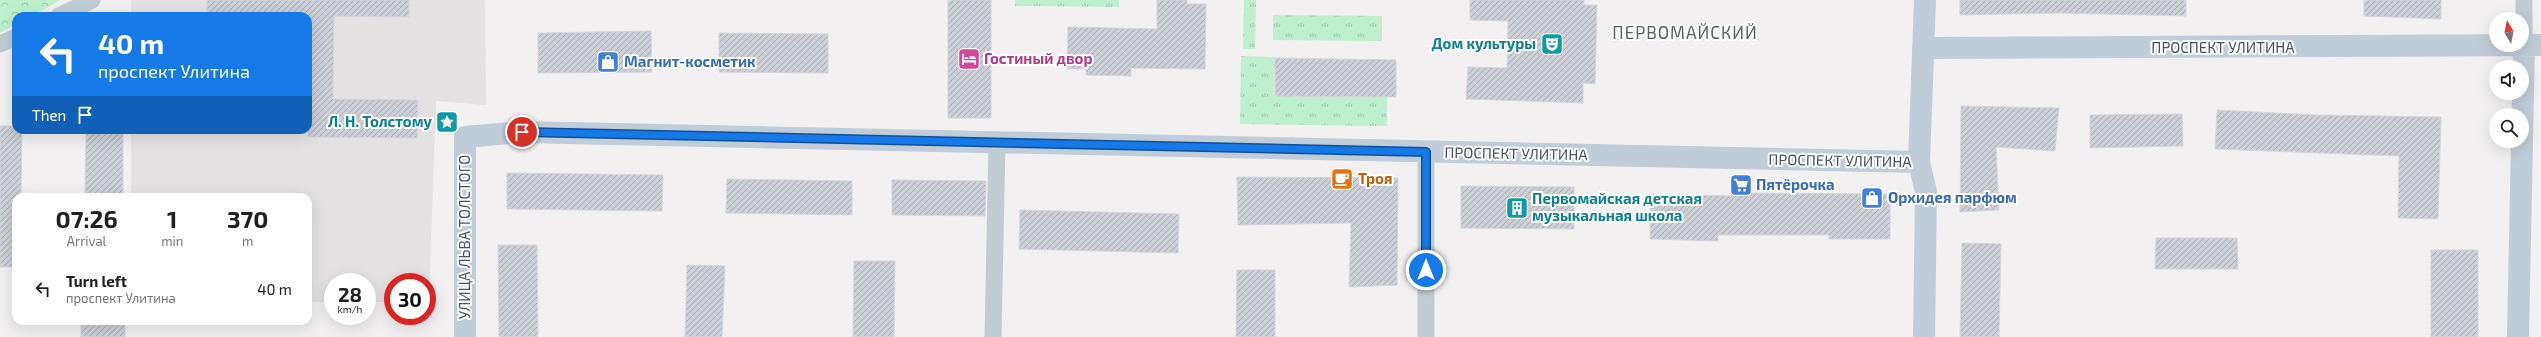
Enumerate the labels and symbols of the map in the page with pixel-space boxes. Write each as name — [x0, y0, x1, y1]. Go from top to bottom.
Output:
north arrow — [2489, 12, 2529, 52]
district label: ПЕРВОМАЙСКИЙ — [1612, 22, 1758, 42]
theatre icon: Дом культуры — [1539, 31, 1565, 57]
place label: Дом культуры — [1432, 34, 1536, 52]
street label: ПРОСПЕКТ УЛИТИНА — [2151, 38, 2295, 56]
hotel icon: Гостиный двор — [956, 46, 982, 72]
shop icon: Магнит-косметик — [595, 49, 621, 75]
place label: Гостиный двор — [984, 49, 1093, 67]
place label: Магнит-косметик — [624, 52, 756, 70]
place icon: Л. Н. Толстому — [434, 109, 460, 135]
place label: Л. Н. Толстому — [328, 112, 432, 130]
pin — [505, 115, 539, 149]
street label: ПРОСПЕКТ УЛИТИНА — [1444, 143, 1588, 163]
street label: ПРОСПЕКТ УЛИТИНА — [1768, 150, 1912, 170]
street label: УЛИЦА ЛЬВА ТОЛСТОГО — [455, 155, 473, 319]
cafe icon: Троя — [1329, 166, 1355, 192]
place label: Троя — [1358, 169, 1392, 187]
supermarket icon: Пятёрочка — [1728, 172, 1754, 198]
place label: Пятёрочка — [1756, 175, 1835, 193]
shop icon: Орхидея парфюм — [1859, 185, 1885, 211]
place label: Орхидея парфюм — [1888, 188, 2017, 206]
place label: Первомайская детская музыкальная школа — [1532, 189, 1702, 224]
building icon: Первомайская детская музыкальная школа — [1504, 195, 1530, 221]
position arrow — [1405, 249, 1447, 291]
speed limit sign: 30 — [384, 273, 436, 325]

